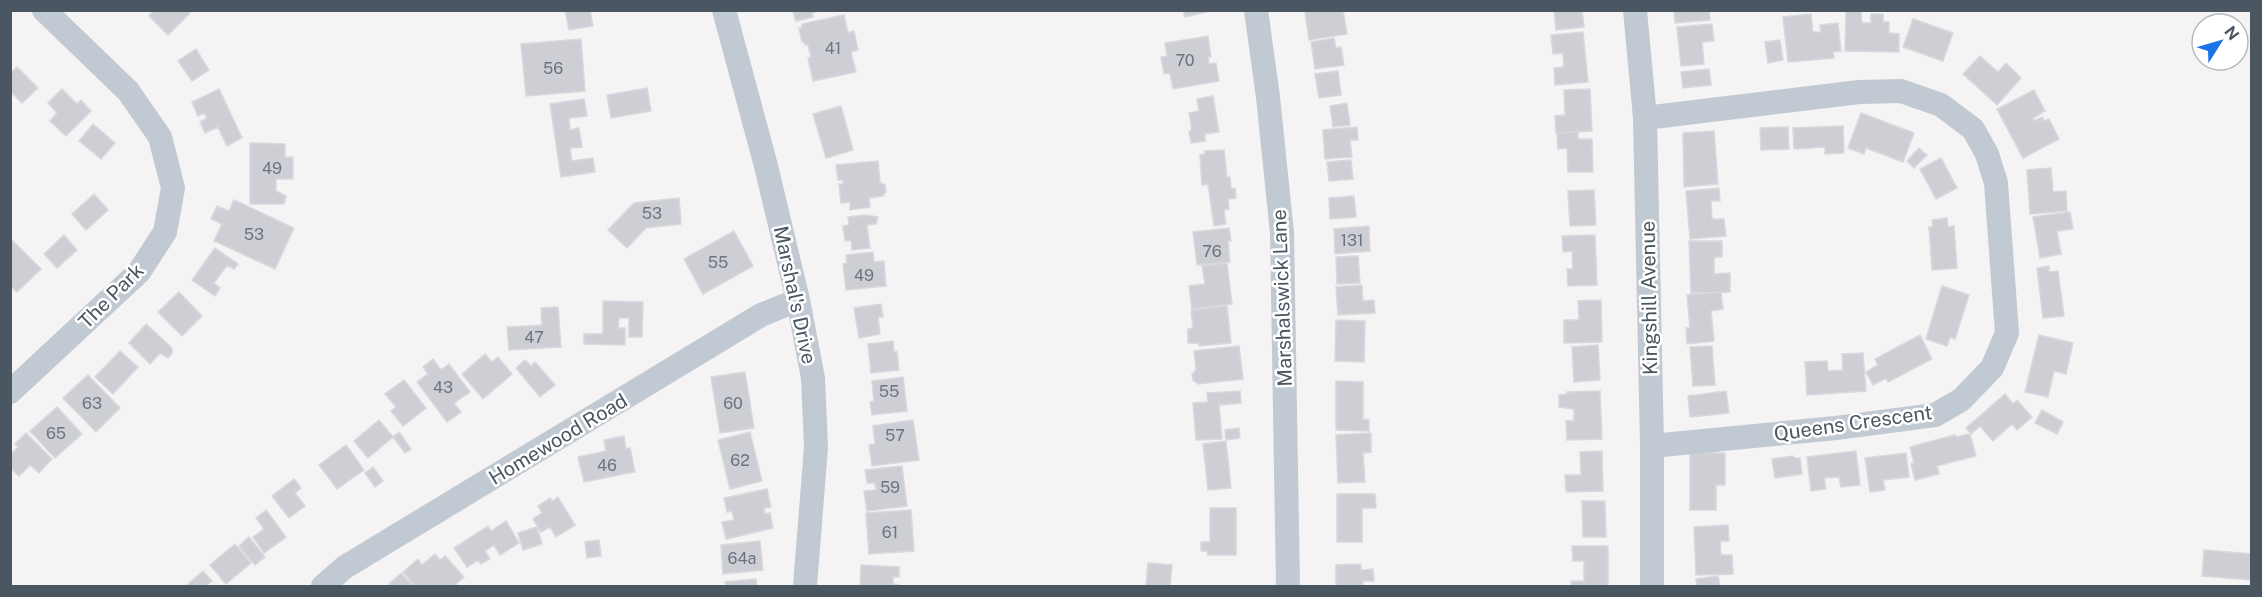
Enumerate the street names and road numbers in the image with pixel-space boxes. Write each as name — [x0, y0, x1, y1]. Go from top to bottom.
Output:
street label: Marshalswick Lane — [1267, 209, 1297, 387]
street label: Kingshill Avenue — [1636, 221, 1662, 375]
street label: Marshal's Drive — [769, 224, 821, 366]
street label: The Park — [73, 258, 149, 334]
street label: Homewood Road — [484, 388, 632, 490]
street label: Queens Crescent — [1772, 400, 1934, 446]

